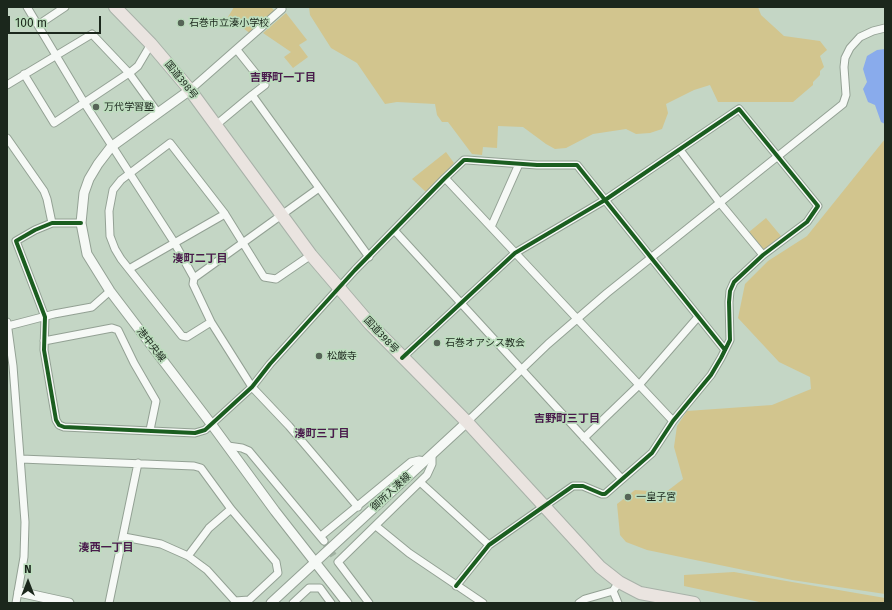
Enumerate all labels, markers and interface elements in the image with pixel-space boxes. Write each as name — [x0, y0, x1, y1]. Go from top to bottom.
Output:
scale bar — [10, 8, 103, 34]
text: 100 m — [15, 16, 47, 30]
place label: 石巻市立湊小学校 — [189, 17, 269, 29]
marker: 石巻市立湊小学校 — [176, 18, 186, 28]
street label: 国道398号 — [162, 58, 200, 102]
district label: 吉野町一丁目 — [250, 71, 316, 85]
place label: 万代学習塾 — [104, 101, 154, 113]
marker: 万代学習塾 — [91, 102, 101, 112]
district label: 湊町二丁目 — [173, 252, 227, 266]
street label: 国道398号 — [361, 314, 401, 356]
street label: 港中央線 — [134, 326, 168, 364]
place label: 石巻オアシス教会 — [445, 337, 525, 349]
marker: 石巻オアシス教会 — [432, 338, 442, 348]
place label: 松厳寺 — [327, 350, 357, 362]
marker: 松厳寺 — [314, 351, 324, 361]
district label: 吉野町三丁目 — [534, 412, 600, 426]
district label: 湊町三丁目 — [295, 427, 349, 441]
street label: 御所入湊線 — [369, 471, 413, 513]
place label: 一皇子宮 — [636, 491, 676, 503]
marker: 一皇子宮 — [623, 492, 633, 502]
district label: 湊西一丁目 — [79, 541, 133, 555]
north arrow — [8, 562, 48, 602]
text: N — [24, 563, 32, 576]

